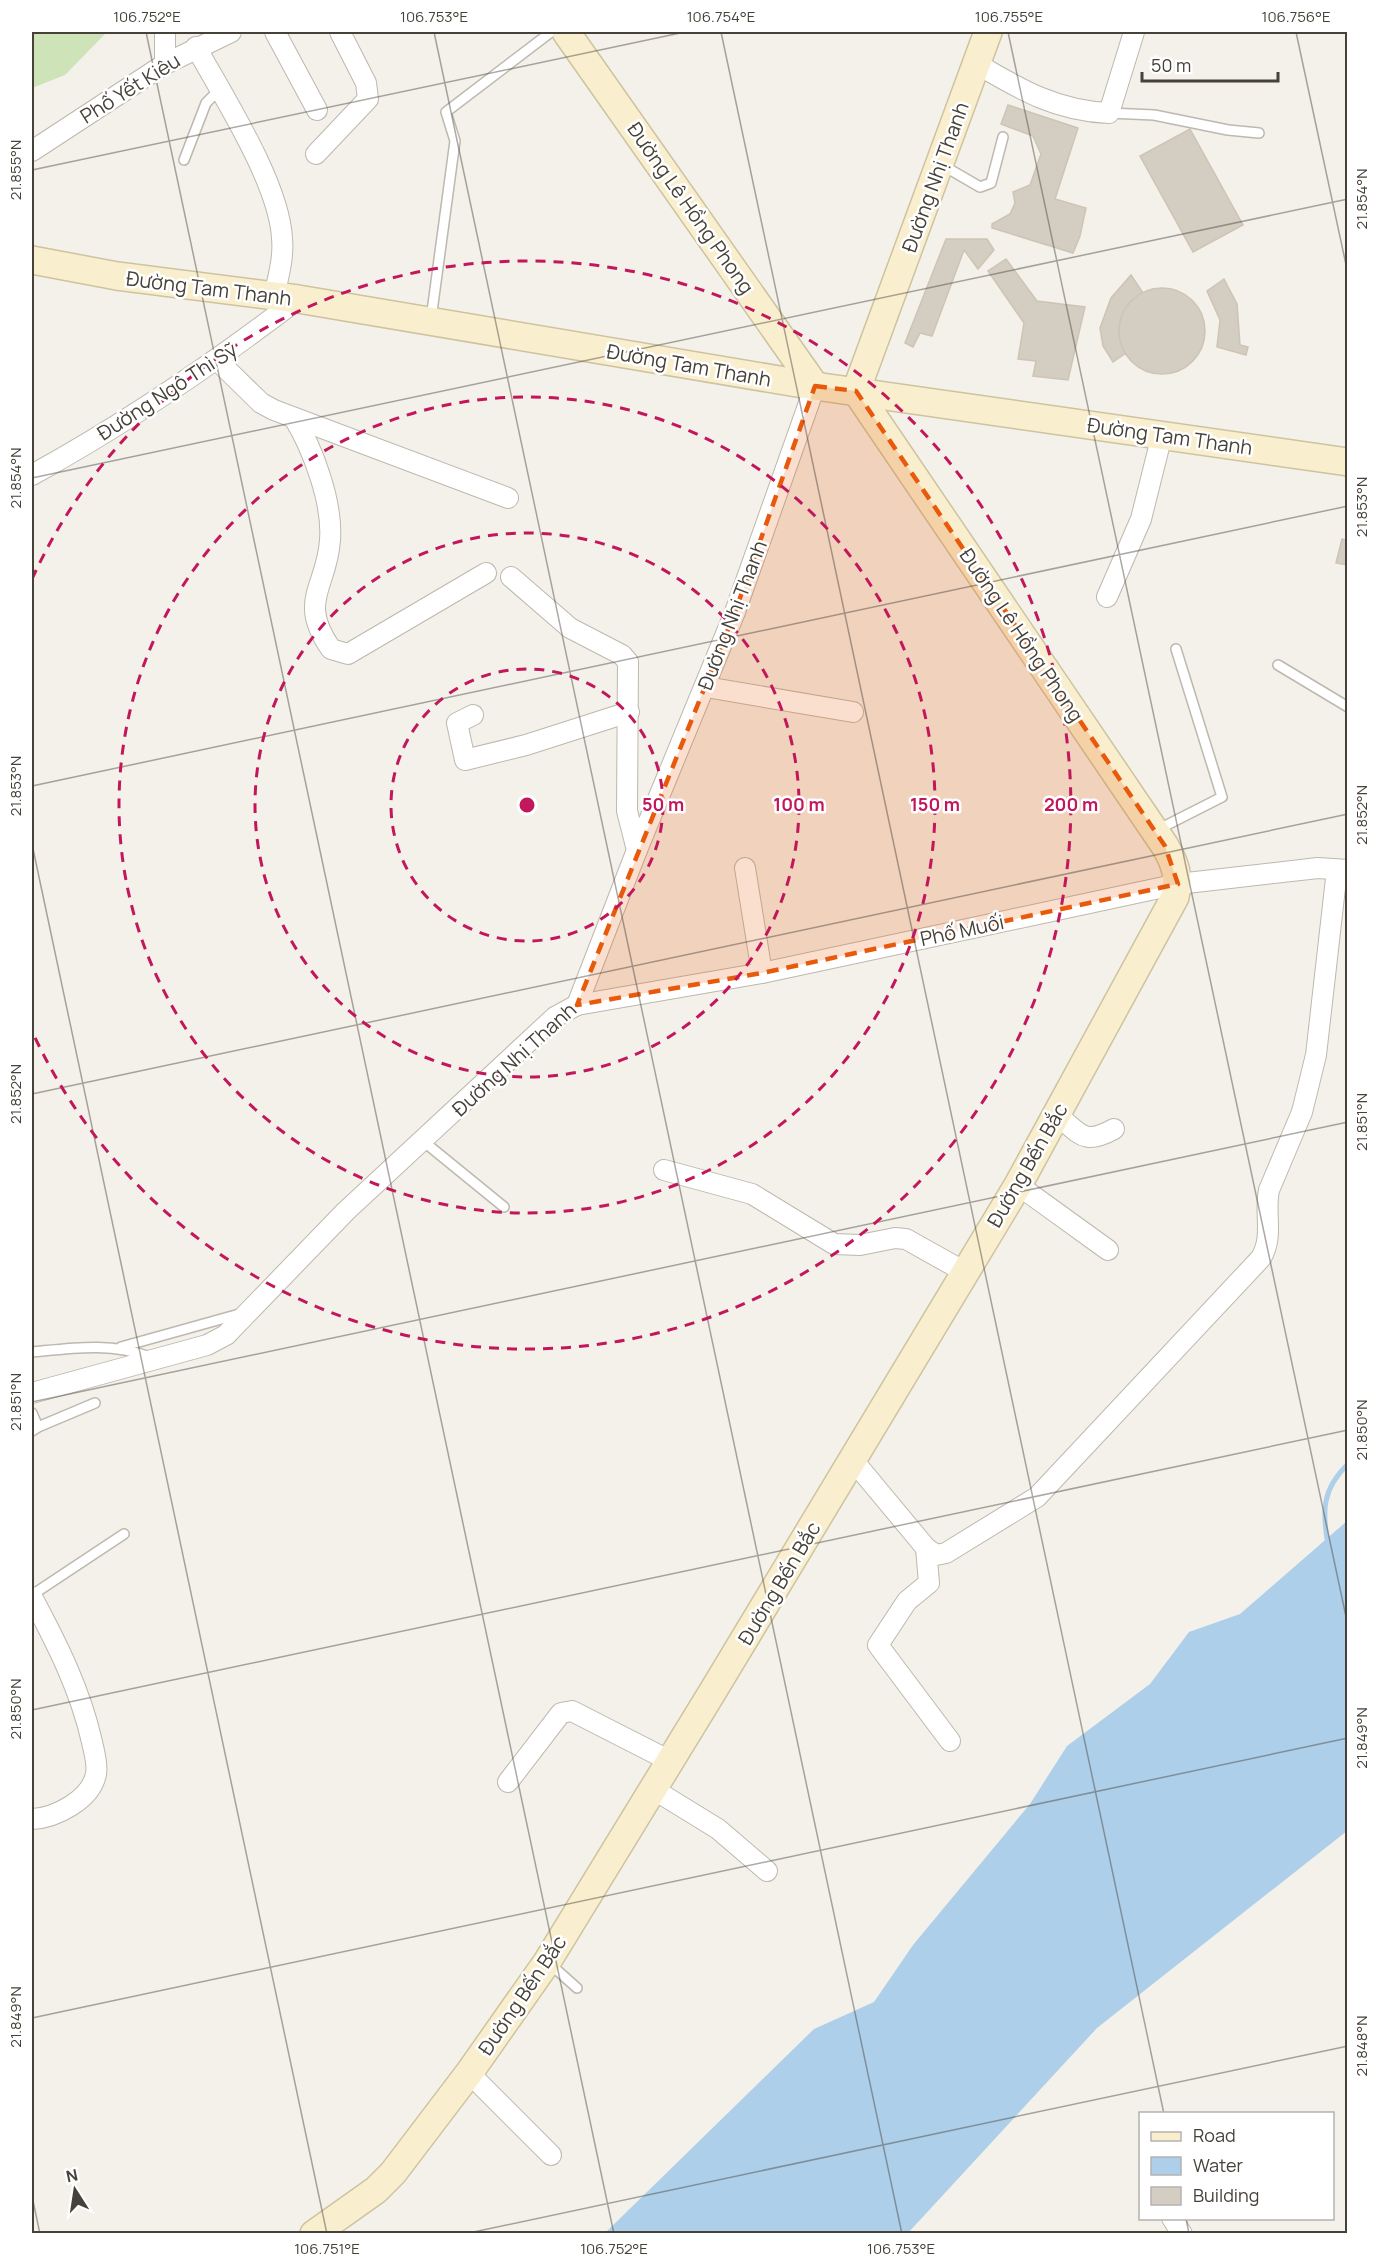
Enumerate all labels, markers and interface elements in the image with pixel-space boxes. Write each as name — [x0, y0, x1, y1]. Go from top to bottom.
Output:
text: 106.752°E — [113, 6, 181, 27]
text: 106.753°E — [400, 6, 468, 27]
text: 106.754°E — [687, 6, 755, 27]
text: 106.755°E — [975, 6, 1043, 27]
text: 106.756°E — [1262, 6, 1330, 27]
scale bar — [1142, 45, 1278, 83]
street label: Phố Yết Kiêu — [75, 47, 185, 129]
text: 50 m — [1151, 53, 1191, 77]
street label: Đường Nhị Thanh — [895, 98, 975, 256]
street label: Đường Lê Hồng Phong — [622, 117, 760, 299]
text: 21.855°N — [5, 140, 26, 200]
text: 21.854°N — [1351, 169, 1372, 229]
street label: Đường Tam Thanh — [125, 264, 293, 312]
street label: Đường Ngô Thì Sỹ — [92, 335, 242, 446]
street label: Đường Tam Thanh — [605, 337, 773, 393]
street label: Đường Tam Thanh — [1086, 411, 1254, 461]
text: 21.854°N — [5, 448, 26, 508]
text: 21.853°N — [1351, 477, 1372, 537]
street label: Đường Nhị Thanh — [691, 536, 773, 694]
street label: Đường Lê Hồng Phong — [954, 543, 1090, 727]
text: 21.853°N — [5, 756, 26, 816]
text: 21.852°N — [1351, 785, 1372, 845]
text: 50 m — [642, 792, 684, 816]
text: 100 m — [773, 792, 825, 816]
text: 150 m — [910, 792, 960, 816]
text: 200 m — [1044, 792, 1098, 816]
centre of rings — [517, 795, 537, 815]
street label: Phố Muối — [918, 908, 1006, 952]
street label: Đường Nhị Thanh — [446, 996, 582, 1122]
text: 21.852°N — [5, 1064, 26, 1124]
text: 21.851°N — [1351, 1093, 1372, 1151]
street label: Đường Bến Bắc — [981, 1098, 1073, 1232]
text: 21.851°N — [5, 1373, 26, 1431]
text: 21.850°N — [1351, 1399, 1372, 1461]
street label: Đường Bến Bắc — [732, 1516, 826, 1650]
text: 21.850°N — [5, 1678, 26, 1740]
text: 21.849°N — [1351, 1707, 1372, 1769]
street label: Đường Bến Bắc — [472, 1930, 572, 2060]
text: 21.849°N — [5, 1986, 26, 2048]
text: 21.848°N — [1351, 2016, 1372, 2076]
legend — [1139, 2112, 1334, 2220]
text: Road — [1193, 2123, 1236, 2147]
text: Water — [1193, 2153, 1243, 2177]
north arrow — [45, 2160, 105, 2220]
text: N — [64, 2163, 80, 2187]
text: Building — [1193, 2183, 1259, 2207]
text: 106.751°E — [294, 2238, 360, 2259]
text: 106.752°E — [580, 2238, 648, 2259]
text: 106.753°E — [867, 2238, 935, 2259]

